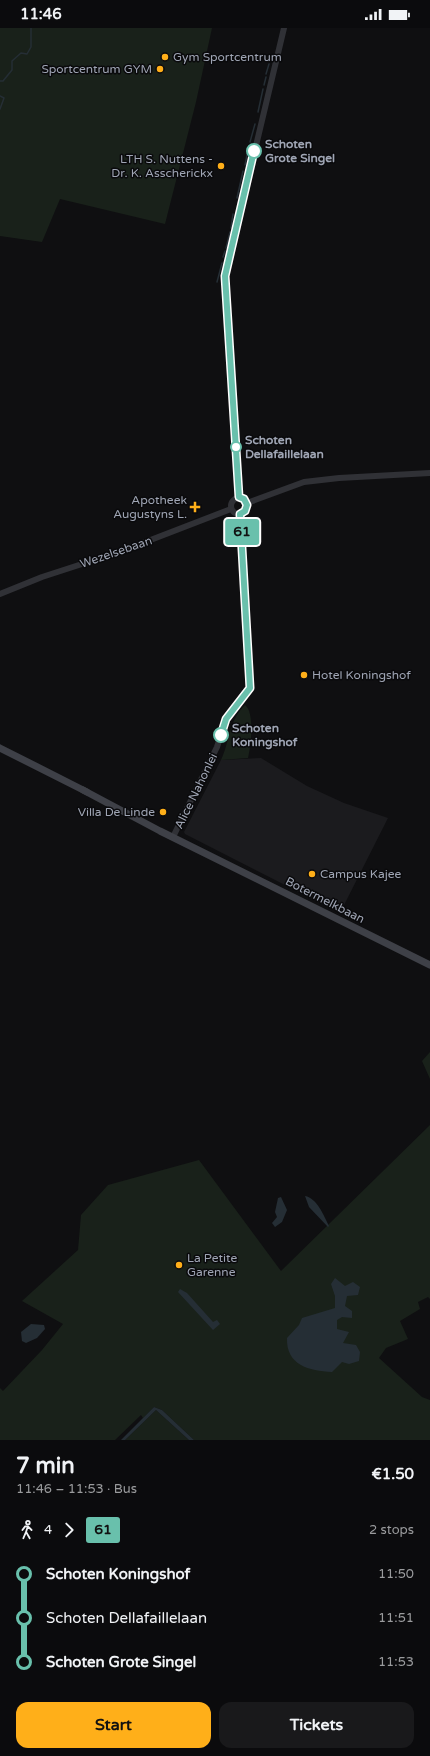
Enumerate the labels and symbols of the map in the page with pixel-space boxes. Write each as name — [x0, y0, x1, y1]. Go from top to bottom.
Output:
place label: Gym Sportcentrum — [173, 50, 282, 64]
marker: Gym Sportcentrum — [160, 52, 170, 62]
place label: Sportcentrum GYM — [41, 62, 152, 76]
marker: Sportcentrum GYM — [155, 64, 165, 74]
place label: Schoten Grote Singel — [265, 137, 335, 166]
marker: Schoten Grote Singel — [246, 143, 262, 159]
place label: LTH S. Nuttens - Dr. K. Asscherickx — [111, 152, 213, 180]
marker: LTH S. Nuttens - Dr. K. Asscherickx — [216, 161, 226, 171]
place label: Schoten Dellafaillelaan — [245, 433, 324, 461]
marker: Schoten Dellafaillelaan — [230, 441, 242, 453]
place label: Apotheek Augustyns L. — [113, 493, 187, 521]
marker: Apotheek Augustyns L. — [190, 502, 200, 512]
line badge: 61 — [224, 519, 260, 545]
street label: Wezelsebaan — [78, 533, 154, 571]
place label: Hotel Koningshof — [312, 668, 411, 682]
marker: Hotel Koningshof — [299, 670, 309, 680]
place label: Schoten Koningshof — [232, 721, 298, 750]
marker: Schoten Koningshof — [213, 727, 229, 743]
street label: Alice Nahonlei — [172, 751, 220, 831]
place label: Villa De Linde — [78, 805, 155, 819]
marker: Villa De Linde — [158, 807, 168, 817]
place label: Campus Kajee — [320, 867, 401, 881]
marker: Campus Kajee — [307, 869, 317, 879]
street label: Botermelkbaan — [283, 874, 367, 926]
place label: La Petite Garenne — [187, 1251, 238, 1279]
marker: La Petite Garenne — [174, 1260, 184, 1270]

